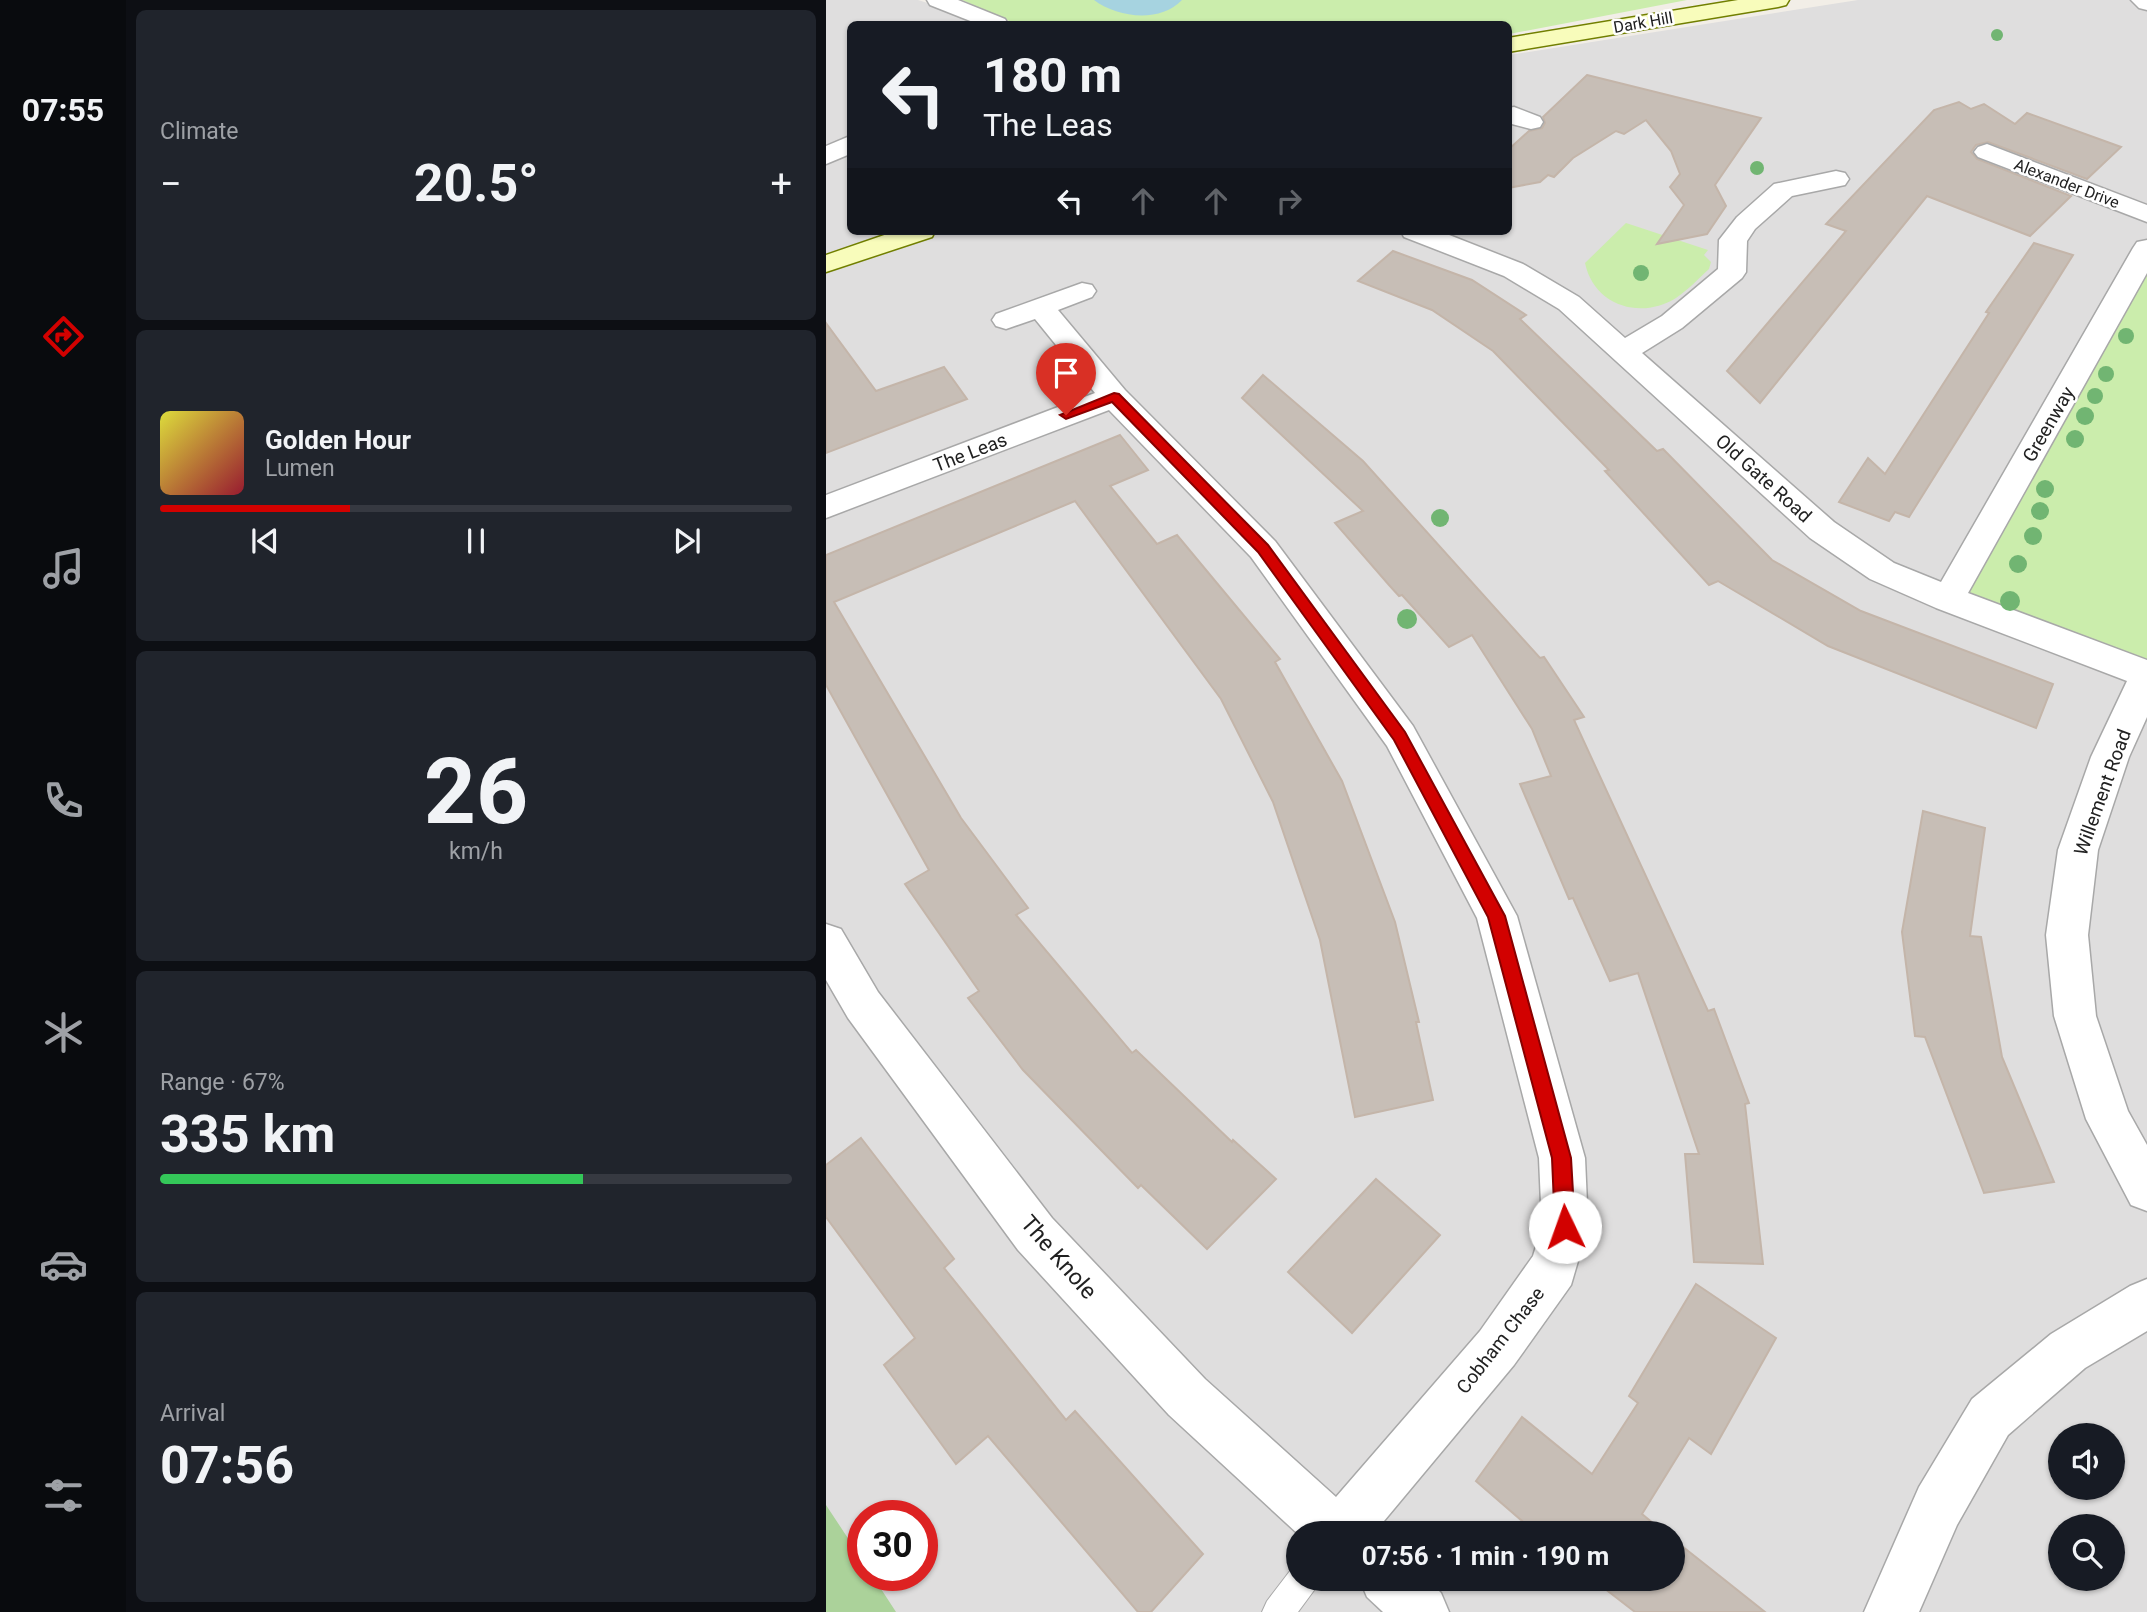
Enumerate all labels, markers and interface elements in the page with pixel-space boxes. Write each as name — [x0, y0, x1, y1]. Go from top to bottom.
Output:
street label: Dark Hill — [1612, 8, 1674, 37]
text: 180 m — [983, 47, 1122, 104]
icon: left — [868, 49, 959, 140]
text: 07:55 — [22, 91, 104, 129]
text: The Leas — [983, 106, 1113, 144]
text: Climate — [160, 118, 239, 145]
text: 20.5° — [414, 153, 539, 214]
street label: Alexander Drive — [2012, 155, 2122, 212]
text: − — [160, 162, 182, 206]
text: + — [770, 162, 792, 206]
icon: left — [1051, 182, 1089, 220]
icon: ahead — [1124, 182, 1162, 220]
icon: ahead — [1197, 182, 1235, 220]
icon: right — [1270, 182, 1308, 220]
icon: directions — [39, 312, 88, 361]
pin — [1036, 343, 1096, 415]
icon: arrive — [1047, 354, 1085, 392]
street label: Greenway — [2018, 382, 2079, 466]
text: Golden Hour — [265, 425, 411, 455]
street label: The Leas — [930, 428, 1010, 477]
street label: Old Gate Road — [1711, 429, 1816, 527]
text: Lumen — [265, 455, 335, 482]
icon: previous — [246, 522, 284, 560]
icon: pause — [457, 522, 495, 560]
icon: next — [668, 522, 706, 560]
icon: music — [39, 544, 88, 593]
street label: Willement Road — [2069, 726, 2136, 858]
text: 26 — [424, 739, 528, 845]
icon: phone — [39, 776, 88, 825]
text: km/h — [449, 838, 503, 865]
icon: climate — [39, 1008, 88, 1057]
text: Range · 67% — [160, 1069, 285, 1096]
text: 335 km — [160, 1104, 335, 1165]
position arrow — [1528, 1190, 1602, 1264]
street label: The Knole — [1015, 1210, 1102, 1305]
icon: car — [39, 1240, 88, 1289]
street label: Cobham Chase — [1452, 1282, 1549, 1398]
text: Arrival — [160, 1400, 225, 1427]
map controls — [2048, 1423, 2125, 1591]
button: sound — [2048, 1423, 2125, 1500]
text: 07:56 — [160, 1435, 294, 1496]
icon: filters — [39, 1471, 88, 1520]
speed limit sign: 30 — [847, 1500, 938, 1591]
button: search — [2048, 1514, 2125, 1591]
text: 07:56 · 1 min · 190 m — [1362, 1541, 1609, 1571]

